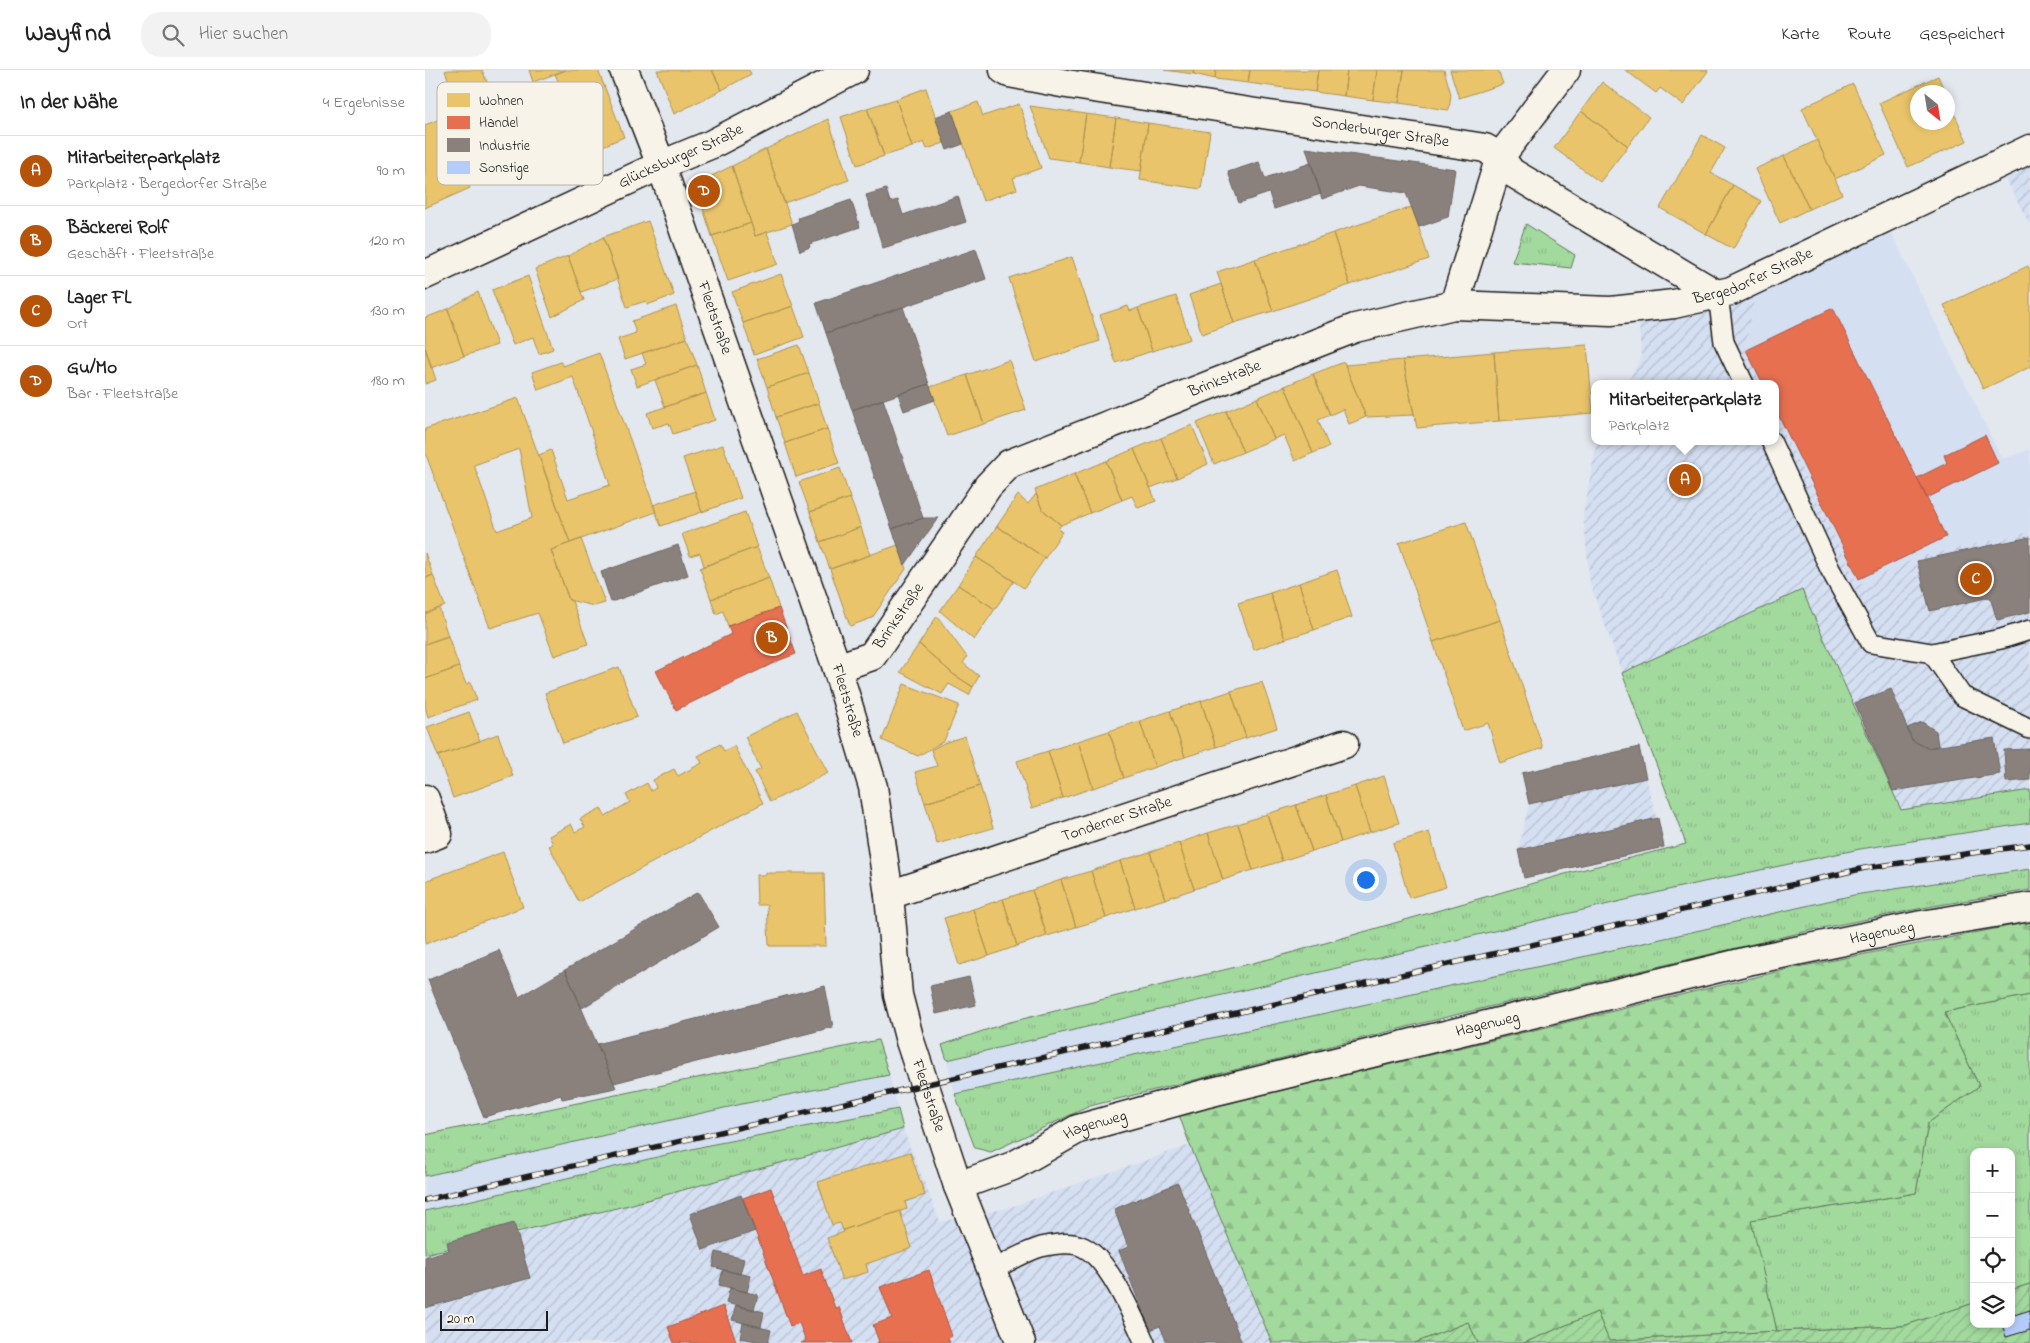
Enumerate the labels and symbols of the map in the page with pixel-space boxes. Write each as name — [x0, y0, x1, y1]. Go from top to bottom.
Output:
legend — [437, 82, 603, 185]
north arrow — [1910, 85, 1955, 130]
text: Wohnen — [479, 91, 524, 112]
street label: Sonderburger Straße — [1310, 110, 1451, 154]
text: Handel — [479, 113, 518, 134]
street label: Glücksburger Straße — [614, 117, 748, 195]
text: Industrie — [479, 136, 531, 157]
text: Sonstige — [479, 158, 530, 180]
pin: D — [688, 172, 720, 210]
street label: Bergedorfer Straße — [1690, 241, 1818, 312]
street label: Fleetstraße — [690, 277, 739, 358]
street label: Brinkstraße — [1184, 354, 1265, 405]
pin: A — [1669, 461, 1701, 499]
pin: C — [1960, 560, 1992, 598]
street label: Brinkstraße — [867, 577, 931, 655]
pin: B — [756, 619, 788, 657]
street label: Fleetstraße — [824, 660, 870, 741]
street label: Tonderner Straße — [1059, 790, 1176, 849]
your location — [1353, 867, 1379, 893]
street label: Hagenweg — [1848, 915, 1916, 952]
street label: Hagenweg — [1453, 1005, 1522, 1044]
street label: Fleetstraße — [905, 1055, 952, 1136]
street label: Hagenweg — [1059, 1104, 1130, 1147]
scale bar — [440, 1308, 547, 1331]

